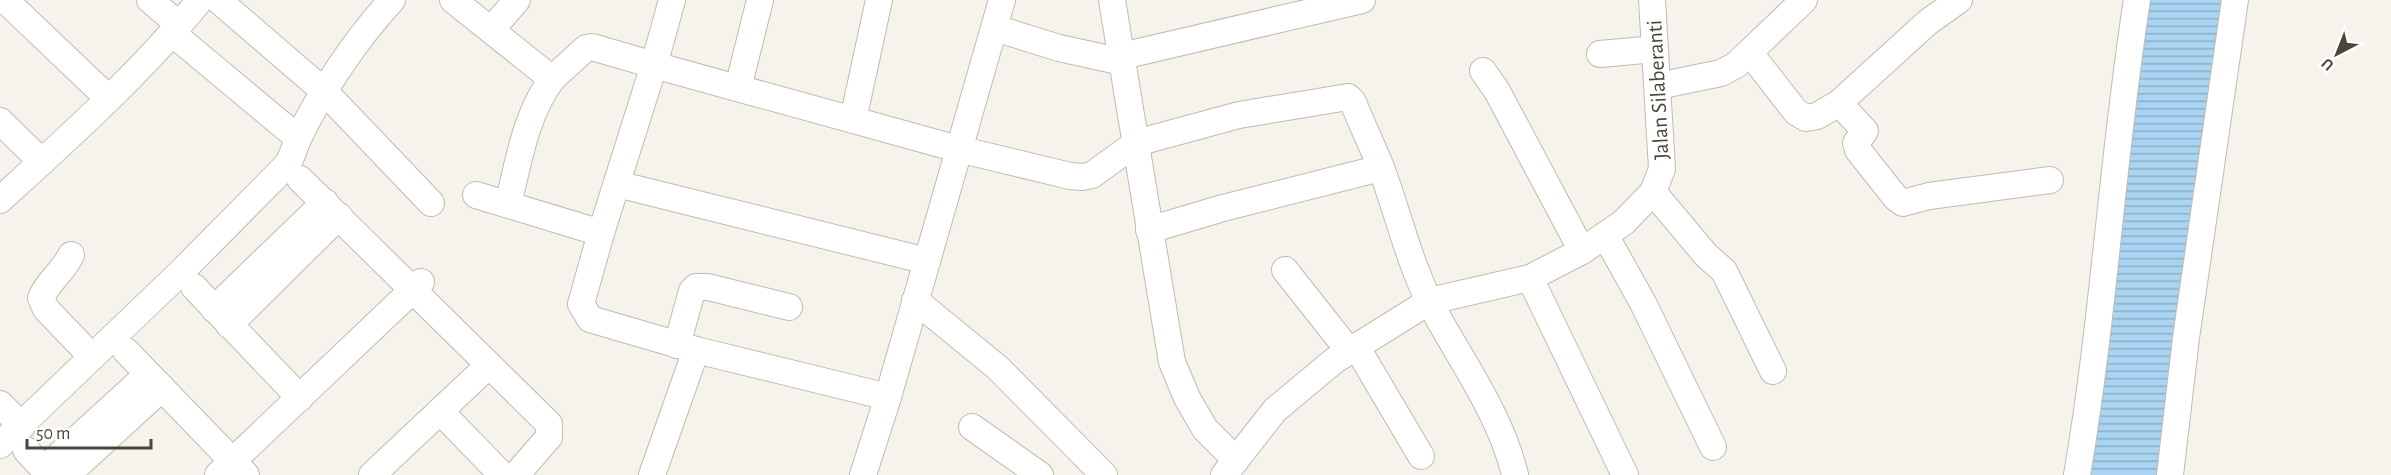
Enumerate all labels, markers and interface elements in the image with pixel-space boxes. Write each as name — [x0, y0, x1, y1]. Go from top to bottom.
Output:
street label: Jalan Silaberanti — [1643, 19, 1673, 161]
north arrow — [2307, 24, 2367, 84]
text: U — [2318, 55, 2337, 74]
scale bar — [27, 412, 152, 450]
text: 50 m — [36, 425, 70, 443]

